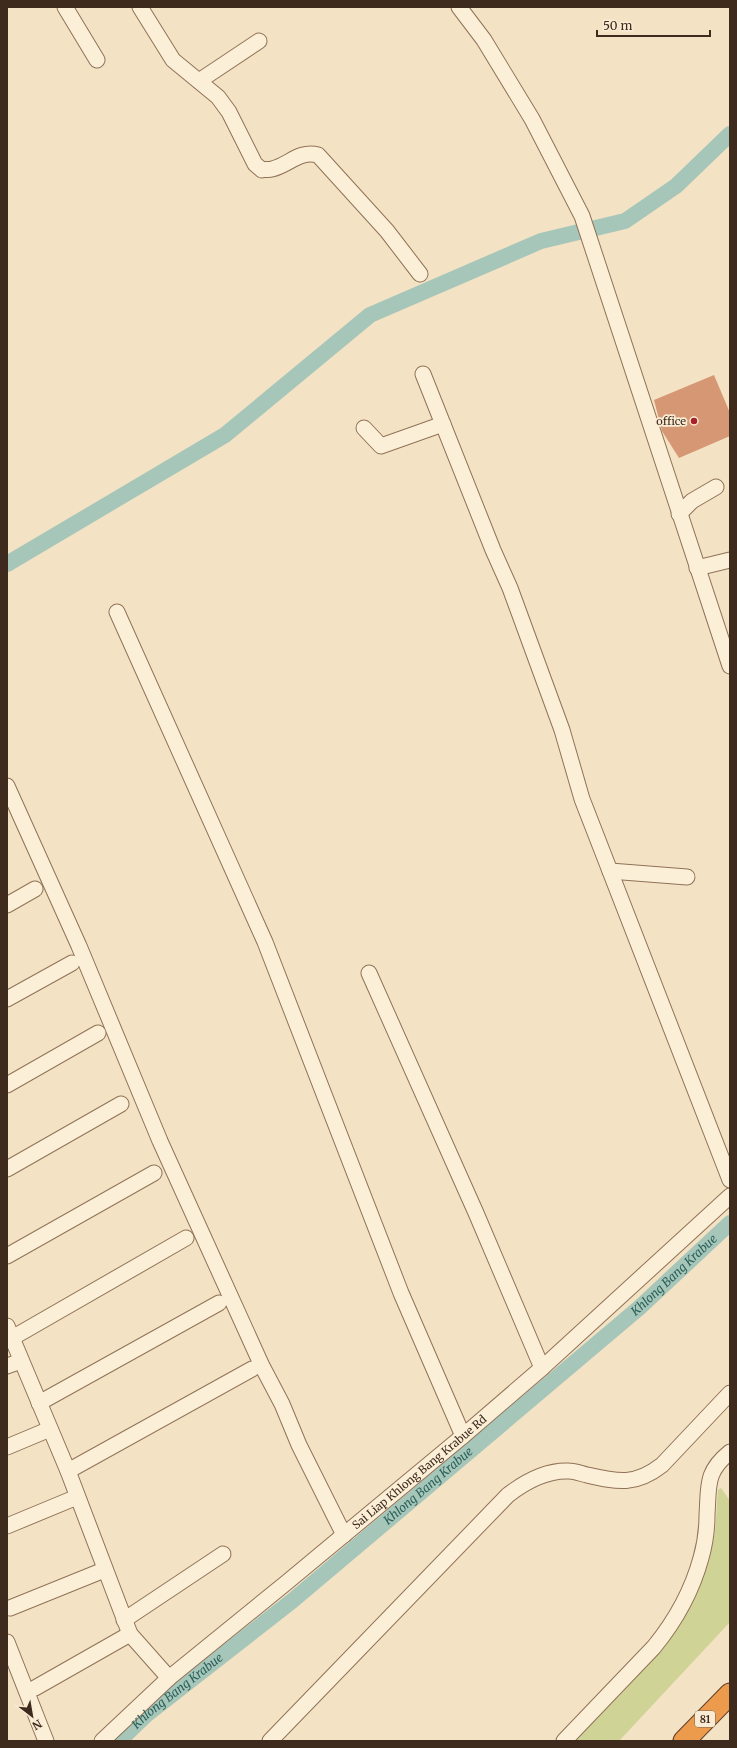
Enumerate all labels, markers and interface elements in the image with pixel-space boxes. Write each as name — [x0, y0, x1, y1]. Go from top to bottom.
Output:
scale bar — [597, 12, 710, 38]
text: 50 m — [603, 18, 632, 33]
place label: office — [656, 414, 686, 428]
marker: office — [689, 416, 699, 426]
water label: Khlong Bang Krabue — [627, 1231, 720, 1319]
street label: Sai Liap Khlong Bang Krabue Rd — [350, 1412, 488, 1532]
water label: Khlong Bang Krabue — [380, 1444, 476, 1528]
water label: Khlong Bang Krabue — [128, 1650, 226, 1732]
north arrow — [12, 1696, 52, 1736]
road number: 81 — [695, 1711, 715, 1727]
text: N — [30, 1716, 44, 1733]

